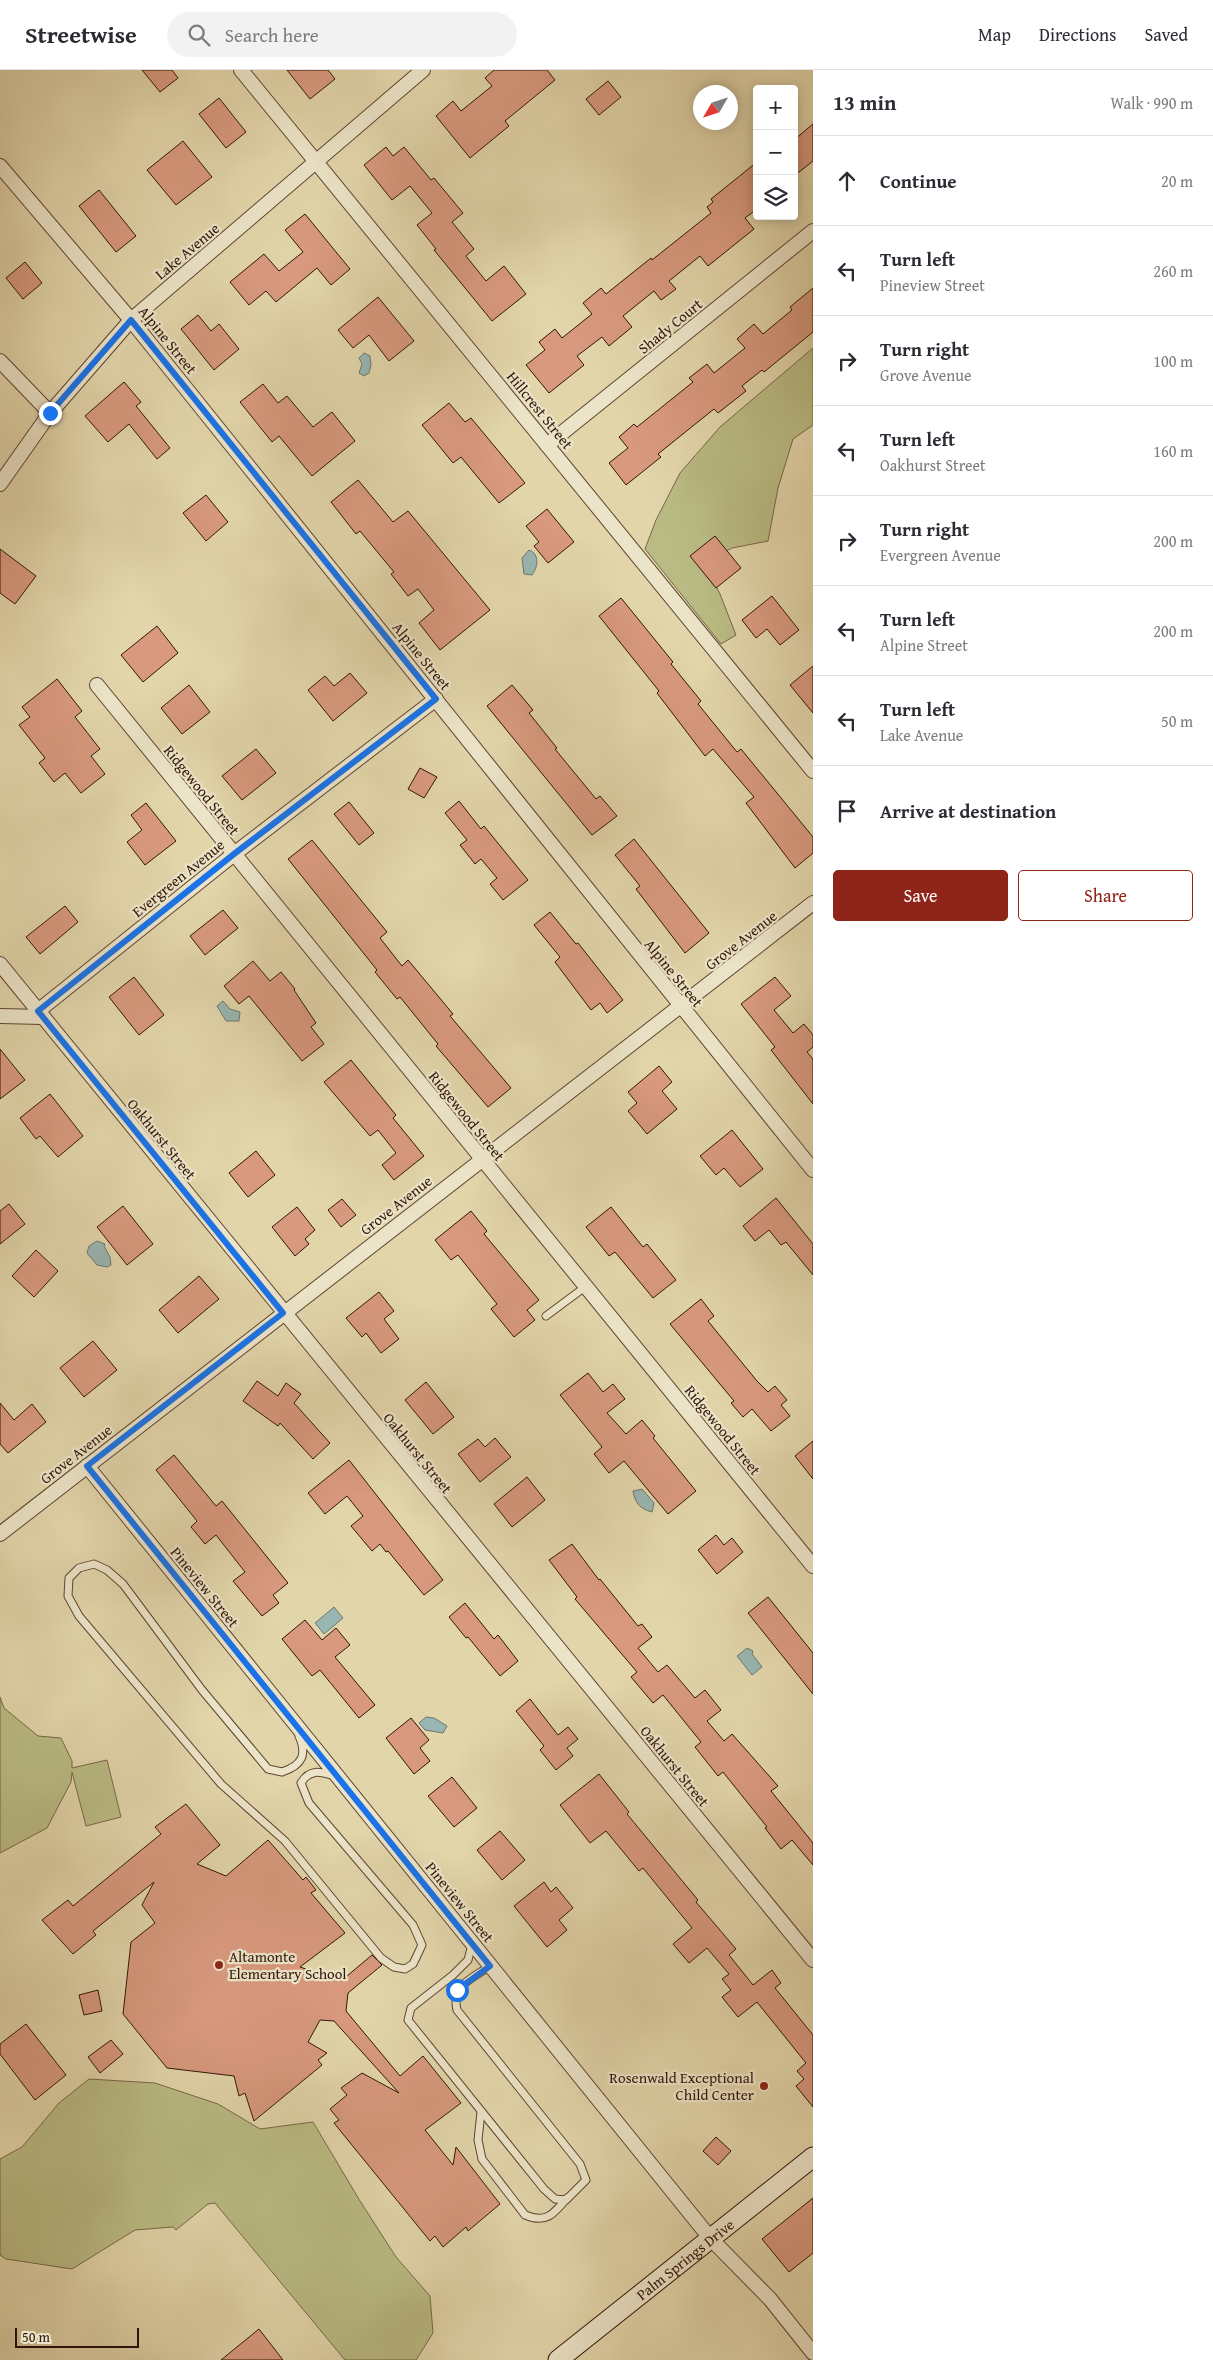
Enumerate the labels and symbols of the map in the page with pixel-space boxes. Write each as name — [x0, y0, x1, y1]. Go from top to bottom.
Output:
north arrow — [693, 85, 738, 130]
street label: Lake Avenue — [150, 218, 224, 284]
street label: Shady Court — [633, 293, 707, 358]
street label: Alpine Street — [134, 301, 203, 379]
street label: Hillcrest Street — [502, 367, 578, 454]
route end — [39, 402, 62, 425]
street label: Alpine Street — [388, 617, 457, 695]
street label: Ridgewood Street — [159, 741, 245, 840]
street label: Evergreen Avenue — [127, 834, 229, 922]
street label: Grove Avenue — [701, 905, 781, 975]
street label: Alpine Street — [640, 934, 709, 1012]
street label: Ridgewood Street — [424, 1067, 510, 1166]
street label: Oakhurst Street — [123, 1094, 202, 1185]
street label: Grove Avenue — [356, 1170, 436, 1240]
street label: Ridgewood Street — [680, 1381, 766, 1480]
street label: Oakhurst Street — [379, 1408, 458, 1499]
street label: Grove Avenue — [36, 1419, 116, 1489]
street label: Pineview Street — [166, 1542, 245, 1632]
street label: Oakhurst Street — [636, 1721, 715, 1812]
street label: Pineview Street — [421, 1857, 500, 1947]
place label: Altamonte Elementary School — [229, 1946, 347, 1984]
marker: Altamonte Elementary School — [213, 1959, 225, 1971]
route start — [446, 1979, 469, 2002]
place label: Rosenwald Exceptional Child Center — [609, 2067, 754, 2105]
marker: Rosenwald Exceptional Child Center — [758, 2080, 770, 2092]
street label: Palm Springs Drive — [631, 2214, 738, 2305]
scale bar — [15, 2325, 139, 2348]

